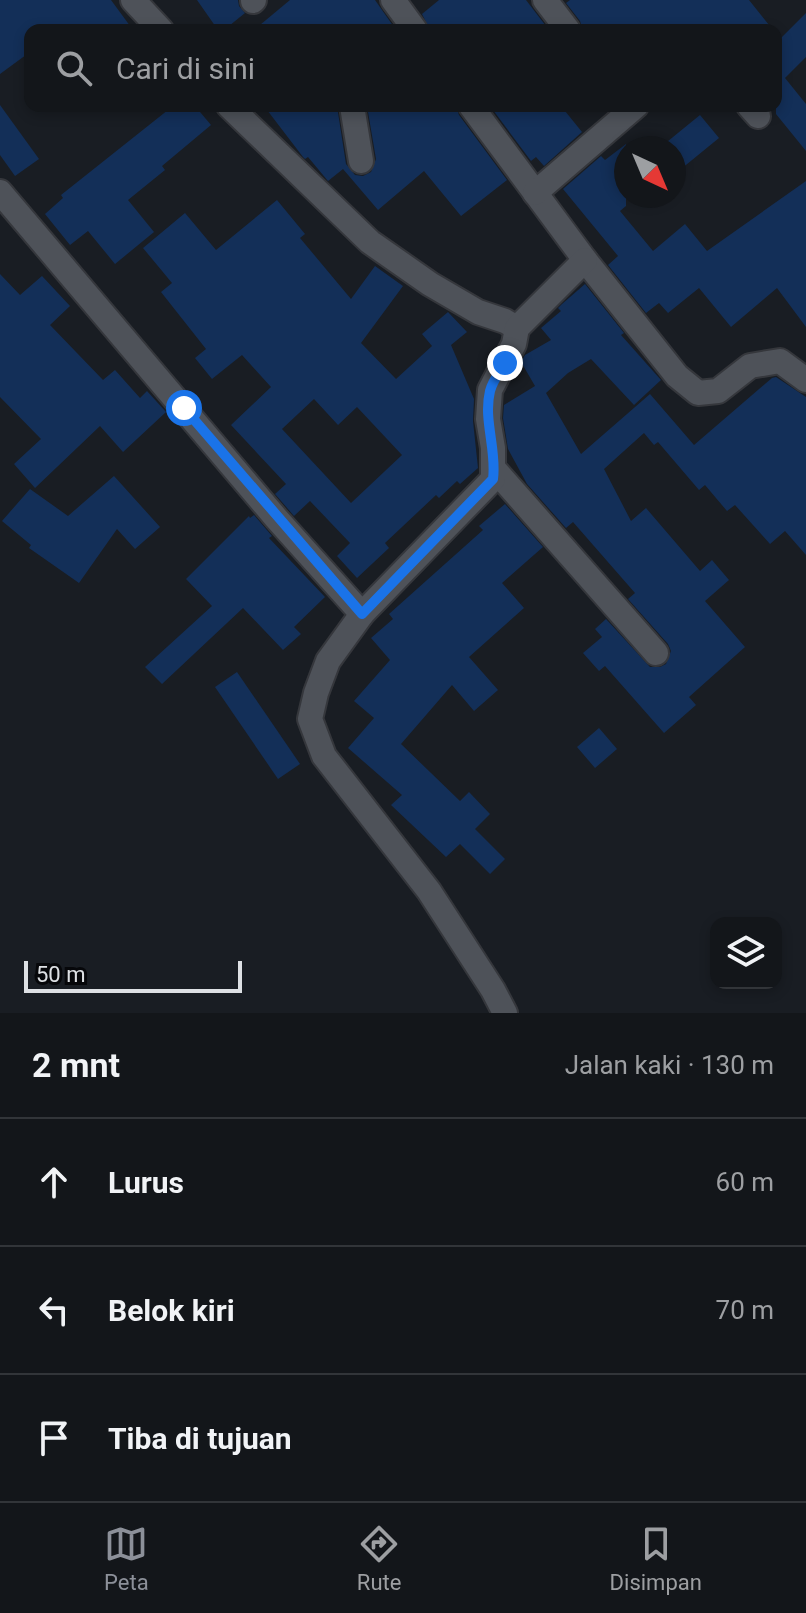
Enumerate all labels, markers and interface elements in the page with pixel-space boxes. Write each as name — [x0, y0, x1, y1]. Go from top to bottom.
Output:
search box — [24, 24, 782, 112]
icon: search — [52, 46, 96, 90]
text: Cari di sini — [116, 51, 255, 86]
north arrow — [614, 136, 686, 208]
route end — [487, 345, 523, 381]
route start — [166, 390, 202, 426]
map controls — [710, 917, 782, 989]
button: layers — [710, 917, 782, 989]
scale bar — [24, 957, 242, 993]
text: 50 m — [36, 962, 85, 987]
text: 2 mnt — [32, 1045, 120, 1085]
text: Jalan kaki · 130 m — [565, 1050, 774, 1080]
icon: ahead — [32, 1160, 76, 1204]
text: Lurus — [108, 1165, 184, 1200]
text: 60 m — [716, 1167, 774, 1197]
icon: left — [32, 1288, 76, 1332]
text: Belok kiri — [108, 1293, 235, 1328]
text: 70 m — [716, 1295, 774, 1325]
icon: arrive — [32, 1416, 76, 1460]
text: Tiba di tujuan — [108, 1421, 292, 1456]
tab: Peta — [104, 1522, 149, 1595]
tab: Rute — [357, 1522, 401, 1595]
tab: Disimpan — [610, 1522, 702, 1595]

